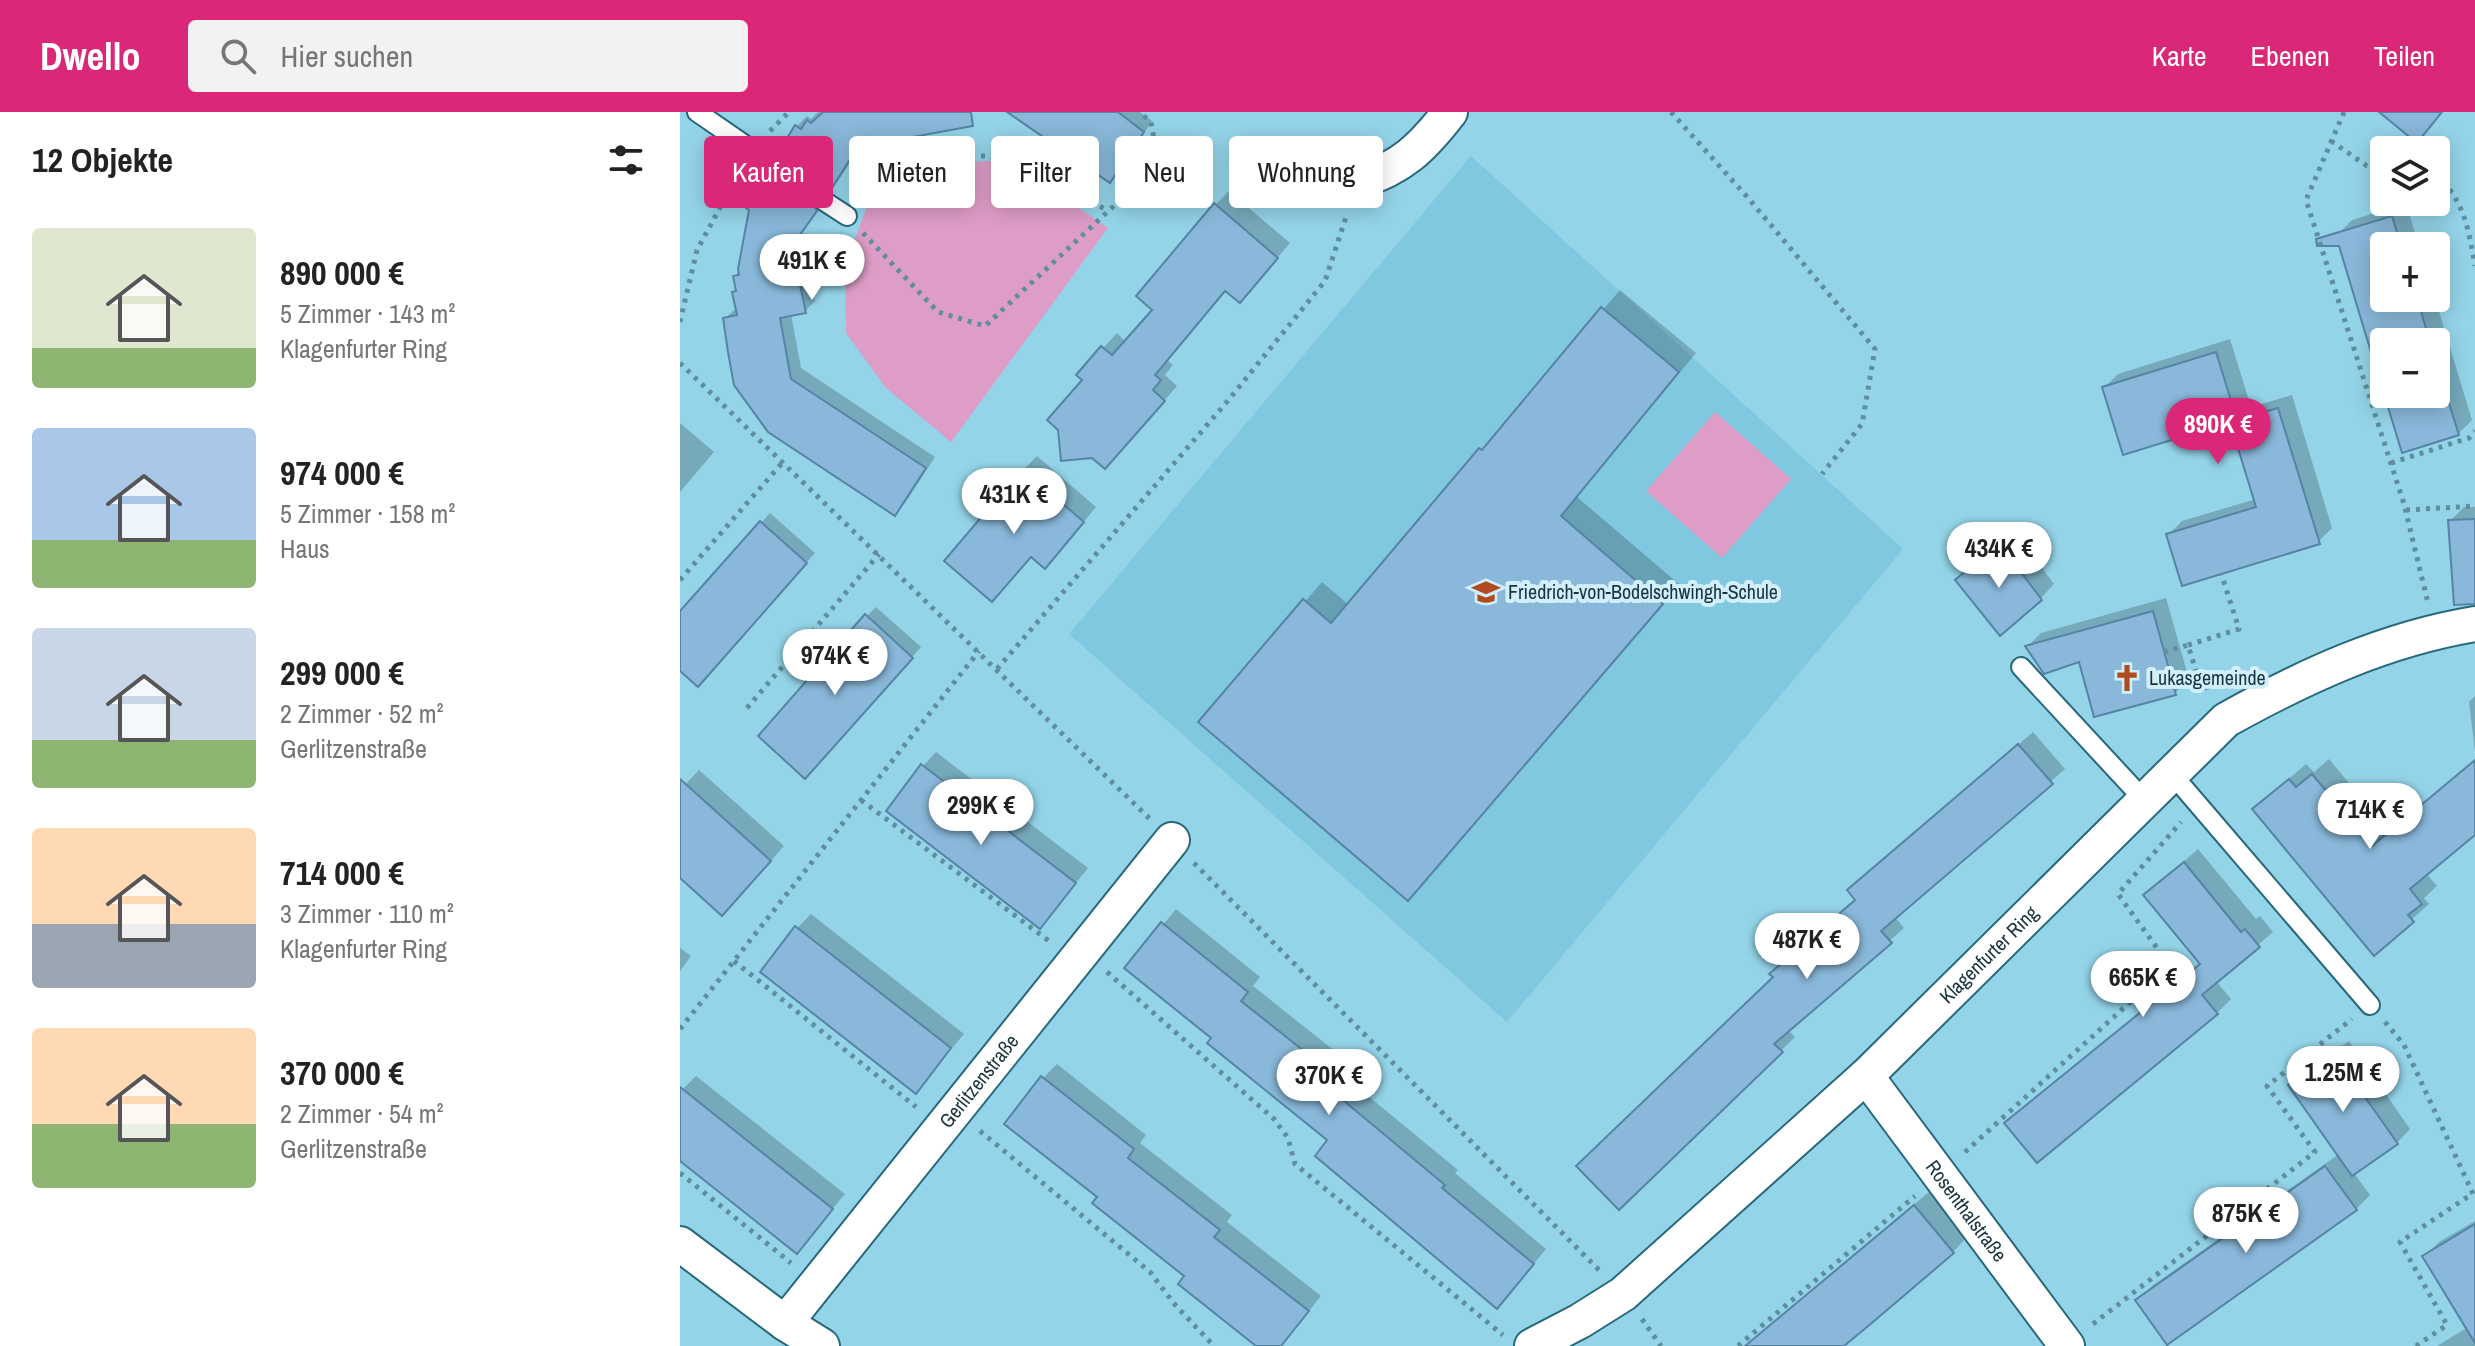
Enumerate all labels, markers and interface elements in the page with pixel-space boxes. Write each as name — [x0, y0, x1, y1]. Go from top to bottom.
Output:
search box — [188, 20, 748, 92]
text: Dwello — [40, 31, 140, 82]
icon: search — [216, 34, 260, 78]
text: Hier suchen — [280, 36, 413, 76]
text: Karte — [2152, 37, 2207, 75]
text: Ebenen — [2251, 37, 2330, 75]
text: Teilen — [2374, 37, 2435, 75]
chip: Kaufen — [704, 136, 833, 208]
chip: Mieten — [849, 136, 975, 208]
chip: Filter — [991, 136, 1099, 208]
chip: Neu — [1115, 136, 1213, 208]
chip: Wohnung — [1229, 136, 1383, 208]
map controls — [2370, 136, 2450, 408]
button: layers — [2370, 136, 2450, 216]
text: 12 Objekte — [32, 137, 173, 183]
icon: filters — [604, 138, 648, 182]
button: + — [2370, 232, 2450, 312]
pin: 491K € — [747, 234, 877, 302]
text: 491K € — [778, 242, 846, 277]
text: 890 000 € — [280, 250, 404, 296]
icon: home — [96, 260, 192, 356]
text: 5 Zimmer · 143 m² — [280, 296, 455, 331]
button: − — [2370, 328, 2450, 408]
text: Klagenfurter Ring — [280, 331, 447, 366]
pin: 890K € — [2153, 398, 2283, 466]
text: 890K € — [2184, 406, 2252, 441]
text: 974 000 € — [280, 450, 404, 496]
icon: home — [96, 460, 192, 556]
pin: 431K € — [949, 468, 1079, 536]
text: 431K € — [980, 476, 1048, 511]
text: 5 Zimmer · 158 m² — [280, 496, 455, 531]
pin: 434K € — [1934, 522, 2064, 590]
text: 434K € — [1965, 530, 2033, 565]
text: Haus — [280, 531, 330, 566]
school or university icon: Friedrich-von-Bodelschwingh-Schule — [1471, 577, 1501, 607]
place label: Friedrich-von-Bodelschwingh-Schule — [1508, 578, 1778, 605]
pin: 974K € — [770, 629, 900, 697]
text: 974K € — [801, 637, 869, 672]
text: 299 000 € — [280, 650, 404, 696]
icon: home — [96, 660, 192, 756]
church icon: Lukasgemeinde — [2112, 663, 2142, 693]
place label: Lukasgemeinde — [2149, 664, 2266, 691]
text: 2 Zimmer · 52 m² — [280, 696, 444, 731]
text: Gerlitzenstraße — [280, 731, 427, 766]
pin: 299K € — [916, 779, 1046, 847]
pin: 714K € — [2305, 783, 2435, 851]
text: 299K € — [947, 787, 1015, 822]
text: 714K € — [2336, 791, 2404, 826]
text: 714 000 € — [280, 850, 404, 896]
icon: home — [96, 860, 192, 956]
text: 3 Zimmer · 110 m² — [280, 896, 454, 931]
street label: Klagenfurter Ring — [1933, 899, 2044, 1009]
pin: 487K € — [1742, 913, 1872, 981]
text: 487K € — [1773, 921, 1841, 956]
text: Klagenfurter Ring — [280, 931, 447, 966]
pin: 665K € — [2078, 951, 2208, 1019]
text: 665K € — [2109, 959, 2177, 994]
street label: Gerlitzenstraße — [933, 1028, 1024, 1133]
pin: 1.25M € — [2269, 1046, 2417, 1114]
pin: 370K € — [1264, 1049, 1394, 1117]
text: 370 000 € — [280, 1050, 404, 1096]
text: 1.25M € — [2304, 1054, 2382, 1089]
text: 370K € — [1295, 1057, 1363, 1092]
icon: home — [96, 1060, 192, 1156]
text: 2 Zimmer · 54 m² — [280, 1096, 444, 1131]
text: Gerlitzenstraße — [280, 1131, 427, 1166]
street label: Rosenthalstraße — [1920, 1154, 2013, 1267]
pin: 875K € — [2181, 1187, 2311, 1255]
text: 875K € — [2212, 1195, 2280, 1230]

